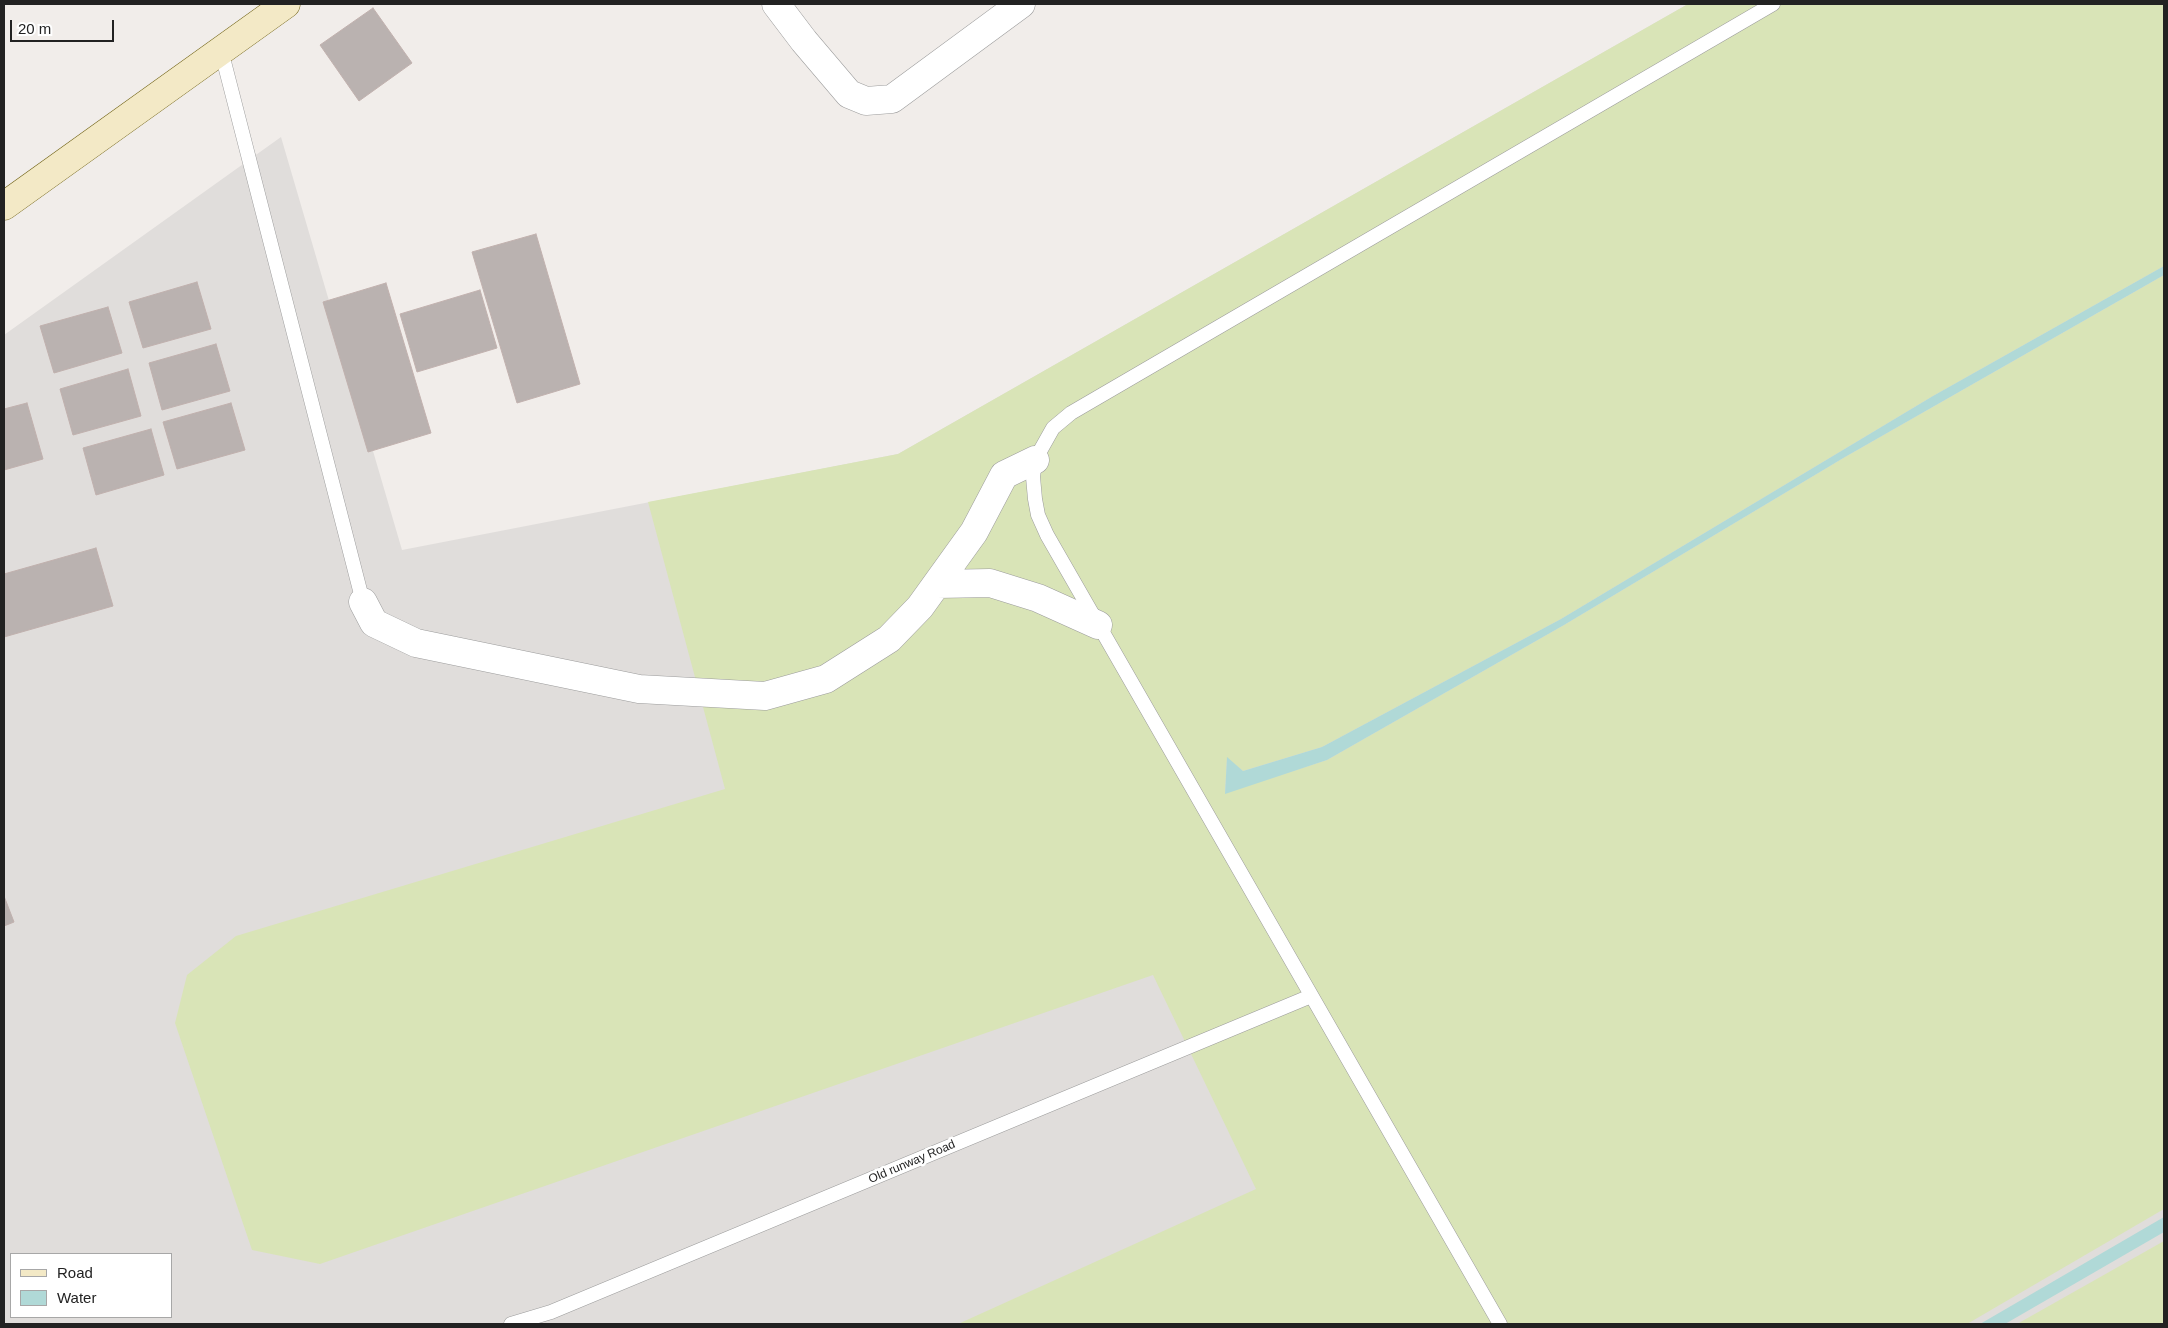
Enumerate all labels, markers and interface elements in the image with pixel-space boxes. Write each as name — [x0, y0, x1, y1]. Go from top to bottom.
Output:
scale bar — [12, 10, 116, 42]
text: 20 m — [18, 20, 51, 37]
street label: Old runway Road — [867, 1137, 957, 1187]
legend — [10, 1253, 172, 1318]
text: Road — [57, 1264, 93, 1281]
text: Water — [57, 1289, 96, 1306]

